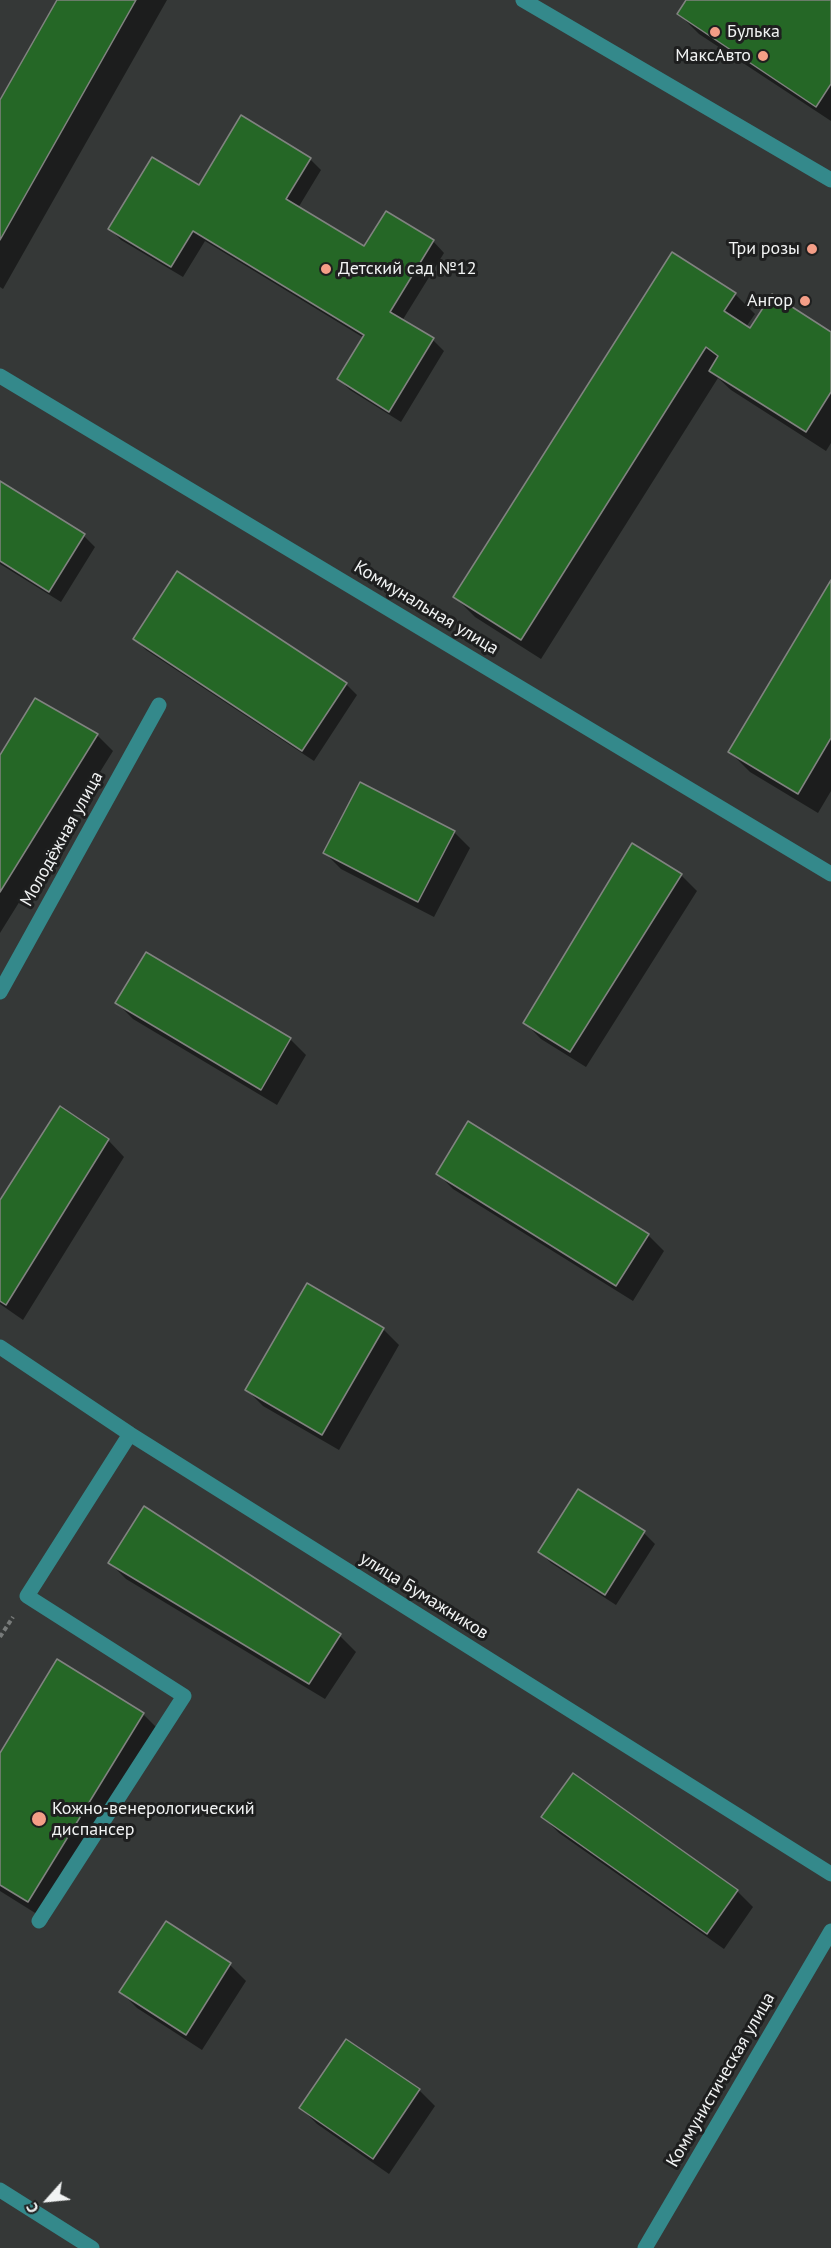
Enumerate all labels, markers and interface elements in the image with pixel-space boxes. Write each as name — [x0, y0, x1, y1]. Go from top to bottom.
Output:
place label: Булька — [727, 21, 780, 43]
marker: Булька — [708, 25, 722, 39]
place label: МаксАвто — [675, 45, 751, 67]
marker: МаксАвто — [756, 49, 770, 63]
place label: Три розы — [728, 238, 800, 260]
marker: Три розы — [805, 242, 819, 256]
place label: Детский сад №12 — [338, 258, 476, 280]
marker: Детский сад №12 — [319, 262, 333, 276]
place label: Ангор — [747, 290, 793, 312]
marker: Ангор — [798, 294, 812, 308]
street label: Коммунальная улица — [350, 556, 502, 660]
street label: Молодёжная улица — [16, 768, 108, 910]
street label: улица Бумажников — [356, 1548, 492, 1644]
place label: Кожно-венерологический диспансер — [52, 1798, 255, 1840]
marker: Кожно-венерологический диспансер — [30, 1810, 48, 1828]
street label: Коммунистическая улица — [662, 1989, 780, 2171]
north arrow — [18, 2170, 78, 2230]
text: С — [21, 2200, 43, 2217]

